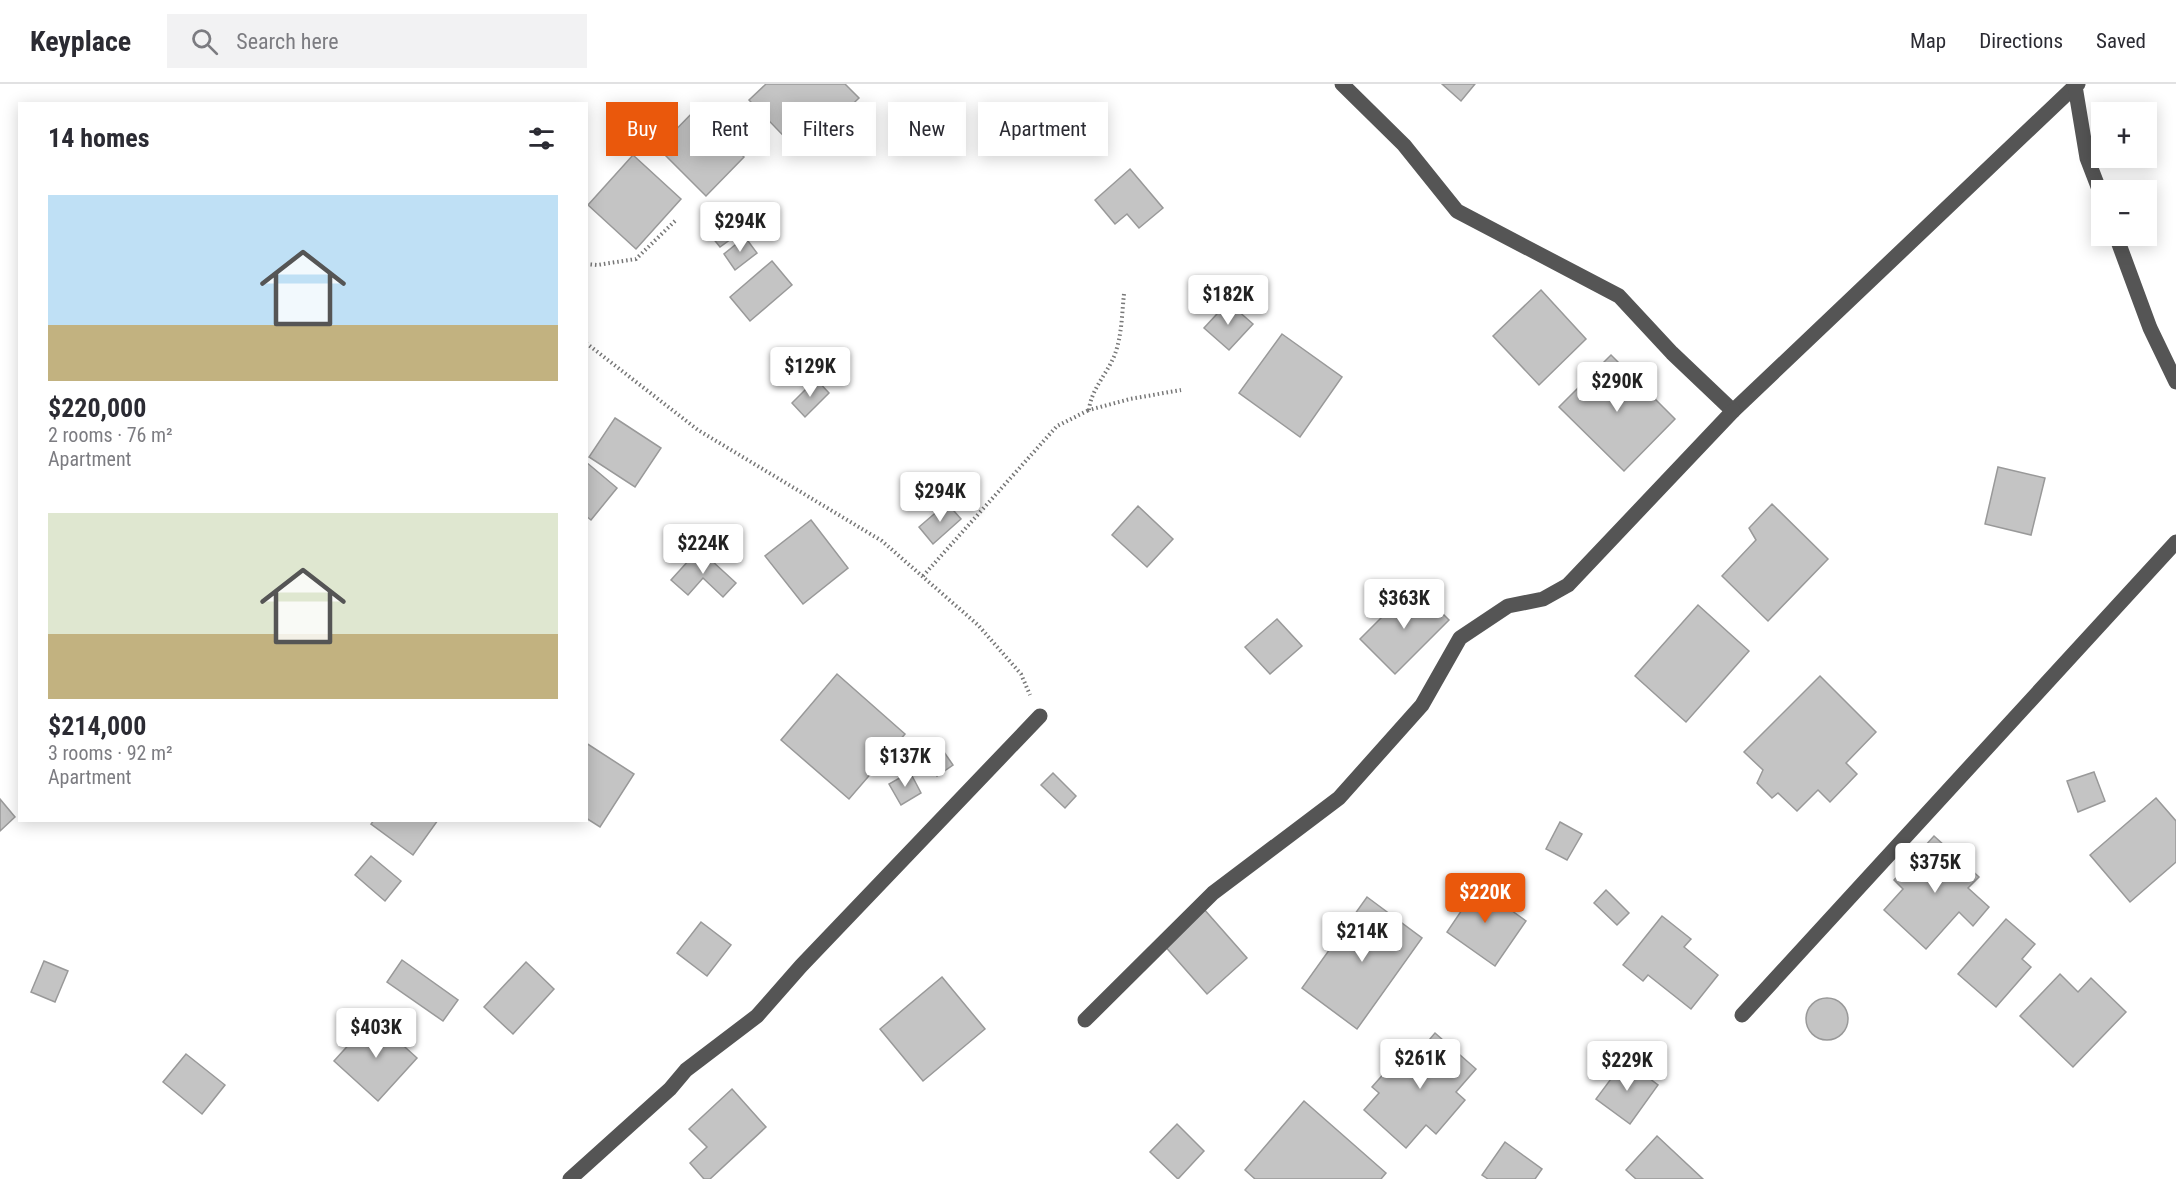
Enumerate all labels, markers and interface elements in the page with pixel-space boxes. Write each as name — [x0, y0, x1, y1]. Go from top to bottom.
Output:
search box — [167, 14, 587, 68]
text: Keyplace — [30, 25, 131, 58]
icon: search — [188, 25, 221, 58]
text: Search here — [236, 29, 339, 54]
text: Map — [1910, 29, 1946, 53]
text: Directions — [1979, 29, 2063, 53]
text: Saved — [2096, 29, 2146, 53]
chip: Buy — [606, 102, 678, 156]
chip: Rent — [690, 102, 770, 156]
chip: Filters — [782, 102, 876, 156]
chip: New — [888, 102, 966, 156]
chip: Apartment — [978, 102, 1108, 156]
map controls — [2091, 102, 2157, 246]
button: + — [2091, 102, 2157, 168]
icon: filters — [525, 122, 558, 155]
text: 14 homes — [48, 123, 150, 153]
button: − — [2091, 180, 2157, 246]
pin: $294K — [698, 202, 782, 253]
text: $294K — [714, 209, 766, 233]
icon: home — [249, 234, 357, 342]
pin: $182K — [1186, 275, 1270, 326]
text: $182K — [1202, 282, 1254, 306]
pin: $129K — [768, 347, 852, 398]
text: $129K — [784, 354, 836, 378]
pin: $290K — [1575, 362, 1659, 413]
text: $290K — [1591, 369, 1643, 393]
text: $220,000 — [48, 393, 146, 423]
text: 2 rooms · 76 m² — [48, 423, 173, 447]
text: Apartment — [48, 447, 132, 471]
pin: $294K — [898, 472, 982, 523]
text: $294K — [914, 479, 966, 503]
pin: $224K — [661, 524, 745, 575]
text: $224K — [677, 531, 729, 555]
icon: home — [249, 552, 357, 660]
pin: $363K — [1362, 579, 1446, 630]
text: $363K — [1378, 586, 1430, 610]
text: $214,000 — [48, 711, 146, 741]
pin: $137K — [863, 737, 947, 788]
text: 3 rooms · 92 m² — [48, 741, 173, 765]
text: $137K — [879, 744, 931, 768]
text: Apartment — [48, 765, 132, 789]
pin: $375K — [1893, 843, 1977, 894]
text: $375K — [1909, 850, 1961, 874]
pin: $220K — [1443, 873, 1527, 924]
text: $220K — [1459, 880, 1511, 904]
pin: $214K — [1320, 912, 1404, 963]
text: $214K — [1336, 919, 1388, 943]
pin: $403K — [334, 1008, 418, 1059]
text: $403K — [350, 1015, 402, 1039]
pin: $261K — [1378, 1039, 1462, 1090]
pin: $229K — [1585, 1041, 1669, 1092]
text: $261K — [1394, 1046, 1446, 1070]
text: $229K — [1601, 1048, 1653, 1072]

